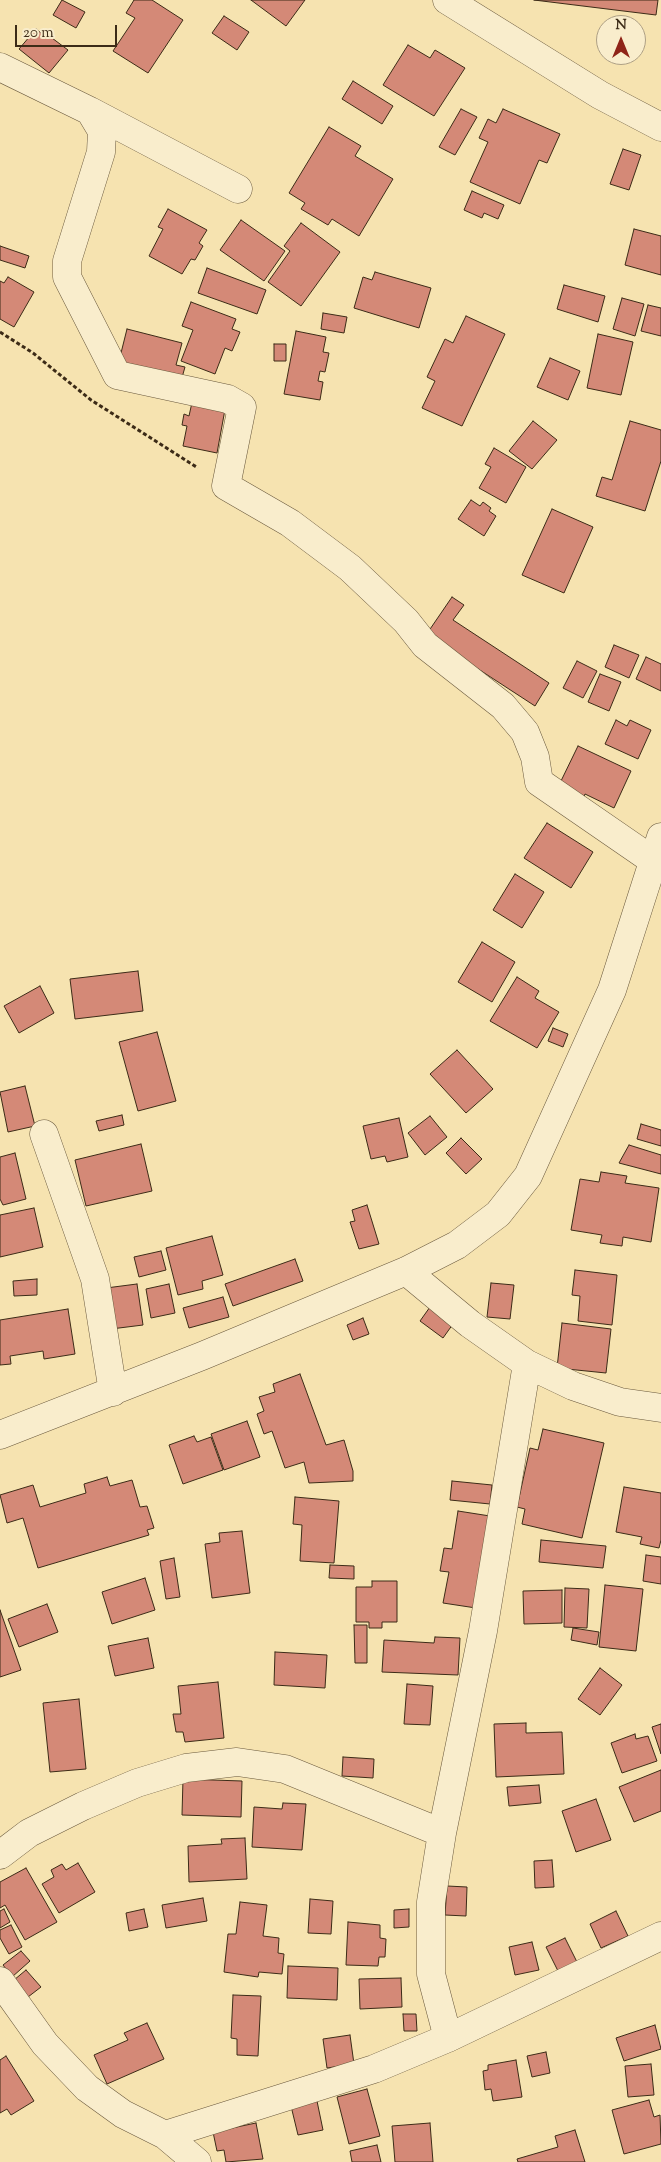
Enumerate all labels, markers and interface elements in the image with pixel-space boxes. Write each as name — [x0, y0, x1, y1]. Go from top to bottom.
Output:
scale bar — [18, 15, 120, 47]
north arrow — [596, 15, 646, 65]
text: N — [615, 16, 627, 36]
text: 20 m — [23, 23, 54, 44]

